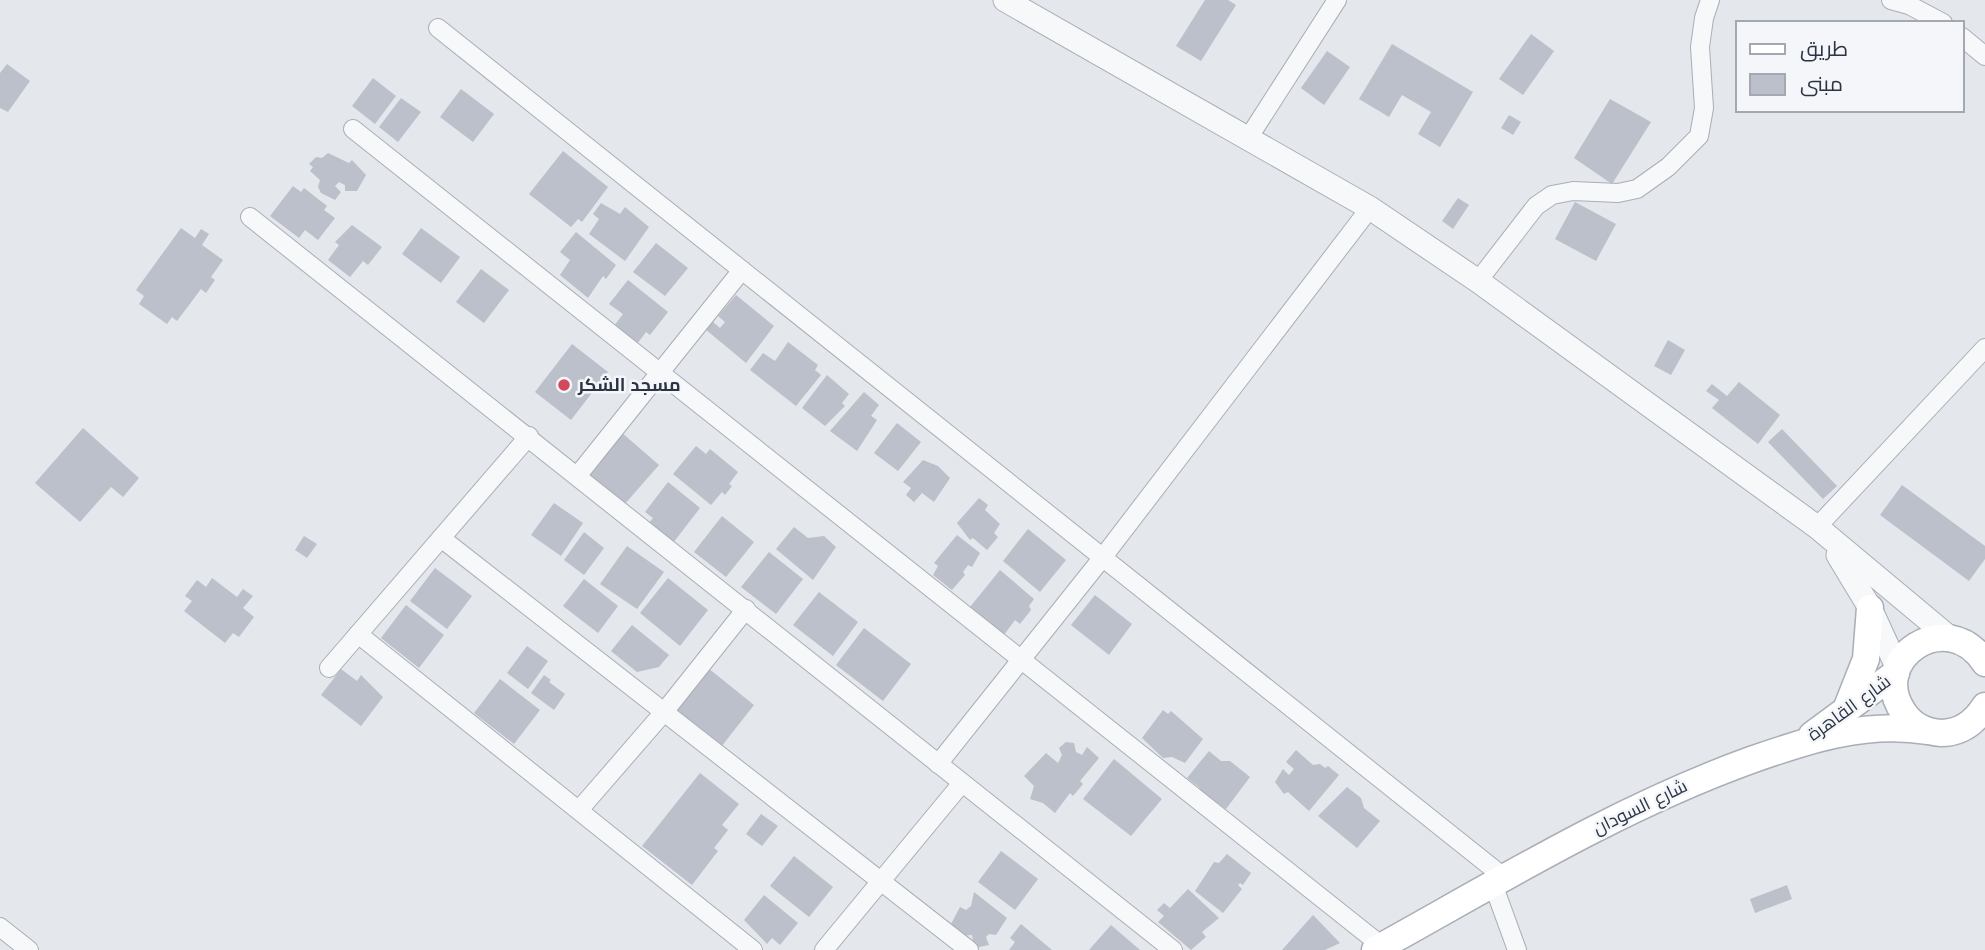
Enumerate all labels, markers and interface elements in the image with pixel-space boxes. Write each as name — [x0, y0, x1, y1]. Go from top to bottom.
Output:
legend — [1736, 21, 1964, 112]
text: طريق — [1800, 36, 1848, 62]
text: مبنى — [1800, 71, 1843, 97]
place label: مسجد الشكر — [577, 374, 681, 396]
marker: مسجد الشكر — [556, 377, 572, 393]
street label: شارع القاهرة — [1803, 670, 1896, 746]
street label: شارع السودان — [1589, 775, 1691, 840]

